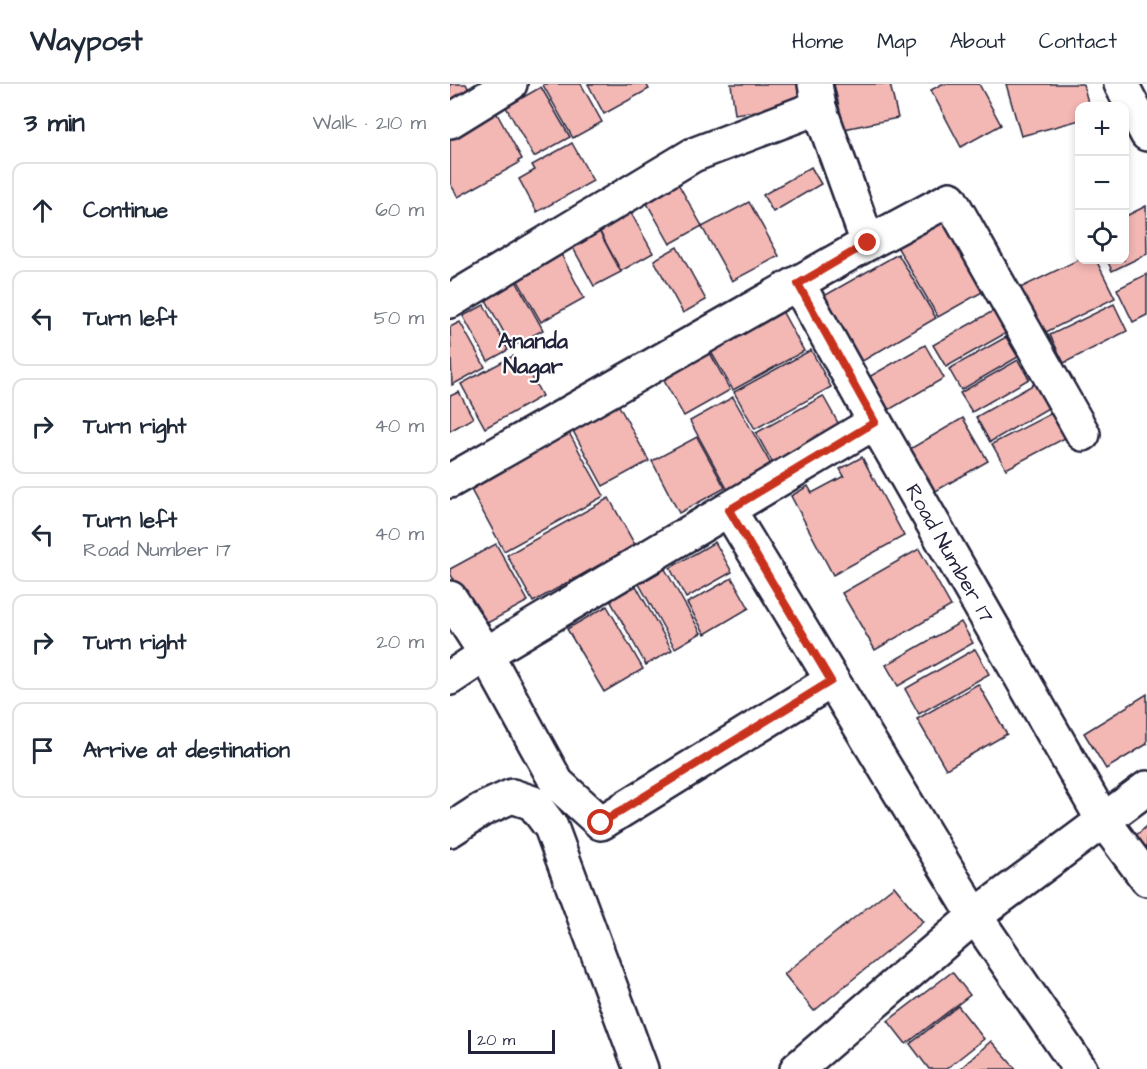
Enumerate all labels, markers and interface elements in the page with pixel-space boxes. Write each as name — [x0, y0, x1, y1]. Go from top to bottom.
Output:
text: Waypost — [30, 22, 143, 61]
text: Home — [792, 27, 844, 56]
text: Map — [877, 27, 917, 56]
text: About — [950, 27, 1006, 56]
text: Contact — [1039, 27, 1117, 56]
map controls — [1075, 102, 1129, 264]
button: + — [1075, 102, 1129, 156]
text: 3 min — [24, 105, 85, 141]
text: Walk · 210 m — [313, 109, 426, 137]
button: − — [1075, 156, 1129, 210]
icon: ahead — [26, 194, 59, 227]
text: Continue — [83, 195, 168, 226]
text: 60 m — [375, 196, 424, 224]
button: locate — [1075, 210, 1129, 264]
route end — [854, 229, 880, 255]
icon: left — [26, 302, 59, 335]
text: Turn left — [83, 303, 177, 334]
text: 50 m — [374, 304, 424, 332]
district label: Ananda Nagar — [498, 326, 569, 383]
icon: right — [26, 410, 59, 443]
text: Turn right — [83, 411, 186, 442]
text: 40 m — [374, 412, 424, 440]
street label: Road Number 17 — [898, 478, 1001, 628]
text: Turn left — [83, 505, 177, 536]
icon: left — [26, 518, 59, 551]
text: 40 m — [374, 520, 424, 548]
text: Road Number 17 — [83, 536, 231, 564]
icon: right — [26, 626, 59, 659]
text: Turn right — [83, 627, 186, 658]
text: 20 m — [376, 628, 424, 656]
icon: arrive — [26, 734, 59, 767]
text: Arrive at destination — [83, 735, 290, 766]
route start — [587, 809, 613, 835]
scale bar — [468, 1027, 555, 1054]
text: 20 m — [477, 1029, 515, 1051]

